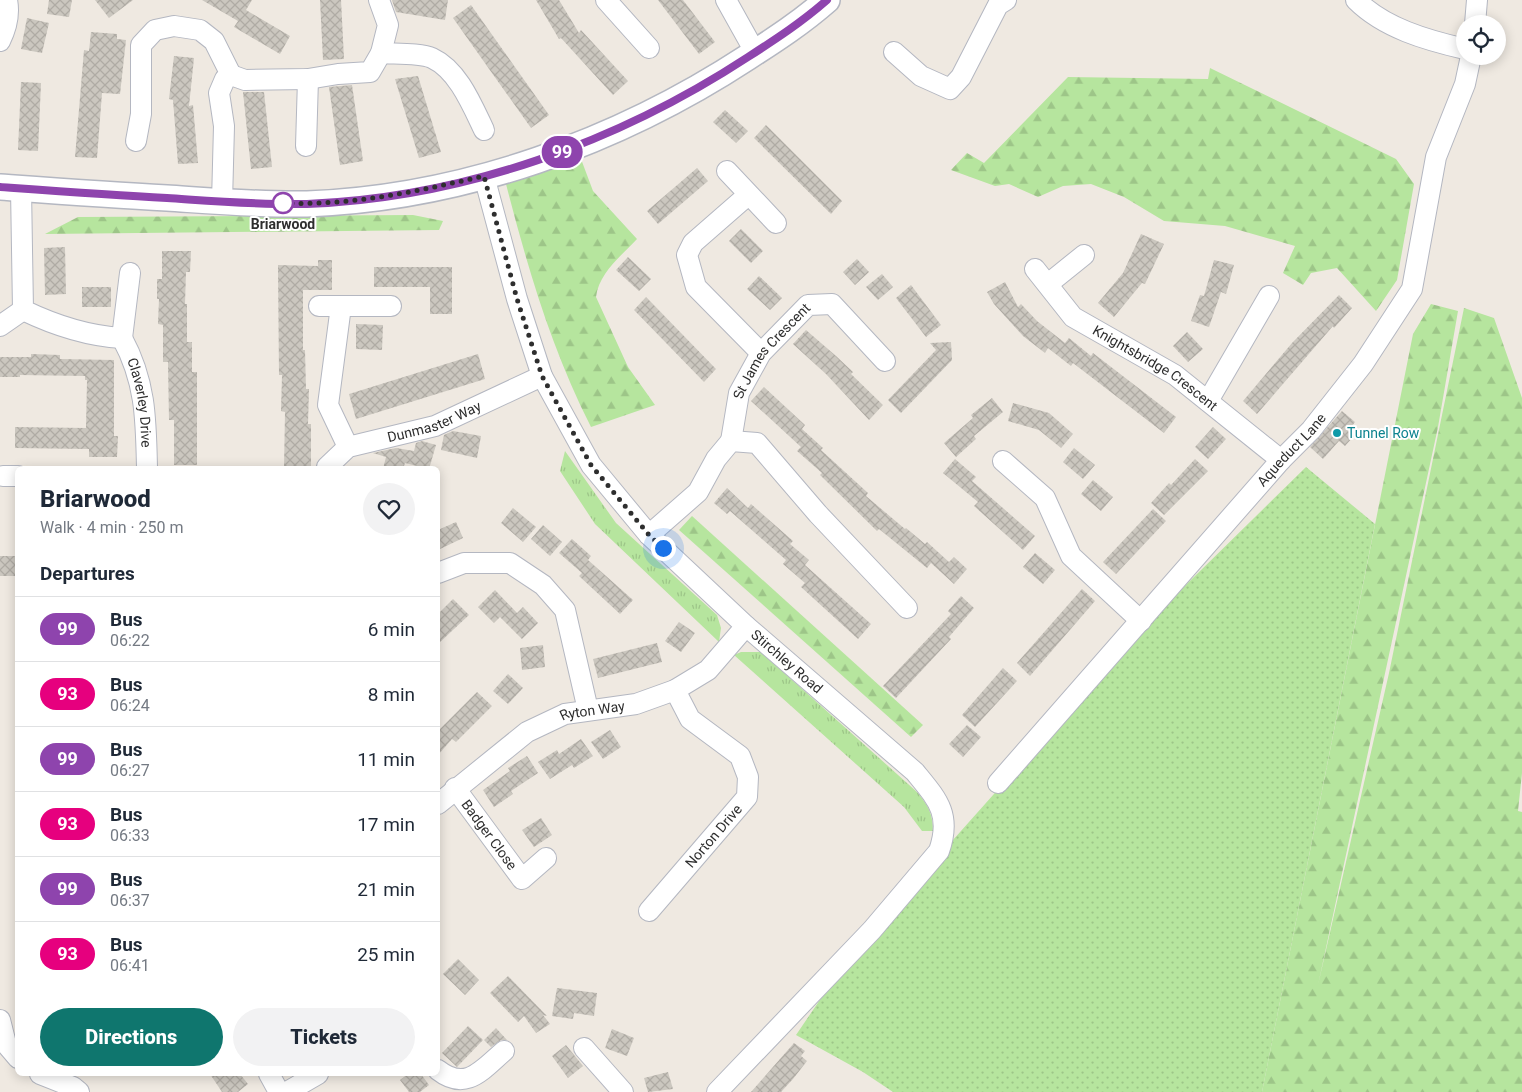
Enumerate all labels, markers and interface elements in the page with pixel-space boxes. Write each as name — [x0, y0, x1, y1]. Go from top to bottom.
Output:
map controls — [1456, 15, 1506, 65]
button: locate — [1456, 15, 1506, 65]
line badge: 99 — [540, 136, 584, 168]
text: 99 — [552, 141, 572, 162]
marker: Briarwood — [272, 192, 294, 214]
place label: Briarwood — [251, 216, 315, 232]
street label: St James Crescent — [730, 300, 814, 400]
street label: Knightsbridge Crescent — [1090, 322, 1221, 414]
street label: Claverley Drive — [124, 355, 155, 448]
street label: Dunmaster Way — [386, 398, 484, 445]
street label: Aqueduct Lane — [1254, 410, 1329, 490]
place label: Tunnel Row — [1347, 425, 1420, 441]
marker: Tunnel Row — [1331, 427, 1343, 439]
button: heart — [363, 483, 415, 535]
text: Briarwood — [40, 485, 151, 513]
text: Walk · 4 min · 250 m — [40, 518, 184, 537]
your location — [651, 536, 676, 561]
text: Departures — [40, 562, 135, 585]
text: Bus — [110, 608, 143, 631]
text: 99 — [57, 618, 78, 639]
text: 6 min — [368, 618, 415, 641]
street label: Stirchley Road — [748, 626, 826, 697]
text: 06:22 — [110, 631, 150, 650]
text: Bus — [110, 673, 143, 696]
text: 93 — [57, 683, 78, 704]
text: 8 min — [368, 683, 415, 706]
text: 06:24 — [110, 696, 150, 715]
street label: Ryton Way — [557, 698, 626, 723]
text: Bus — [110, 738, 143, 761]
text: 99 — [57, 748, 78, 769]
text: 11 min — [357, 748, 415, 771]
text: 06:27 — [110, 761, 150, 780]
street label: Badger Close — [458, 797, 520, 873]
street label: Norton Drive — [682, 801, 745, 871]
text: Bus — [110, 803, 143, 826]
text: 93 — [57, 813, 78, 834]
text: 17 min — [357, 813, 415, 836]
text: 06:33 — [110, 826, 150, 845]
text: Bus — [110, 868, 143, 891]
text: 99 — [57, 878, 78, 899]
text: 21 min — [357, 878, 415, 901]
text: 06:37 — [110, 891, 150, 910]
text: Bus — [110, 933, 143, 956]
text: 93 — [57, 943, 78, 964]
text: 25 min — [357, 943, 415, 966]
text: 06:41 — [110, 956, 150, 975]
button: Directions — [40, 1008, 223, 1066]
button: Tickets — [233, 1008, 415, 1066]

